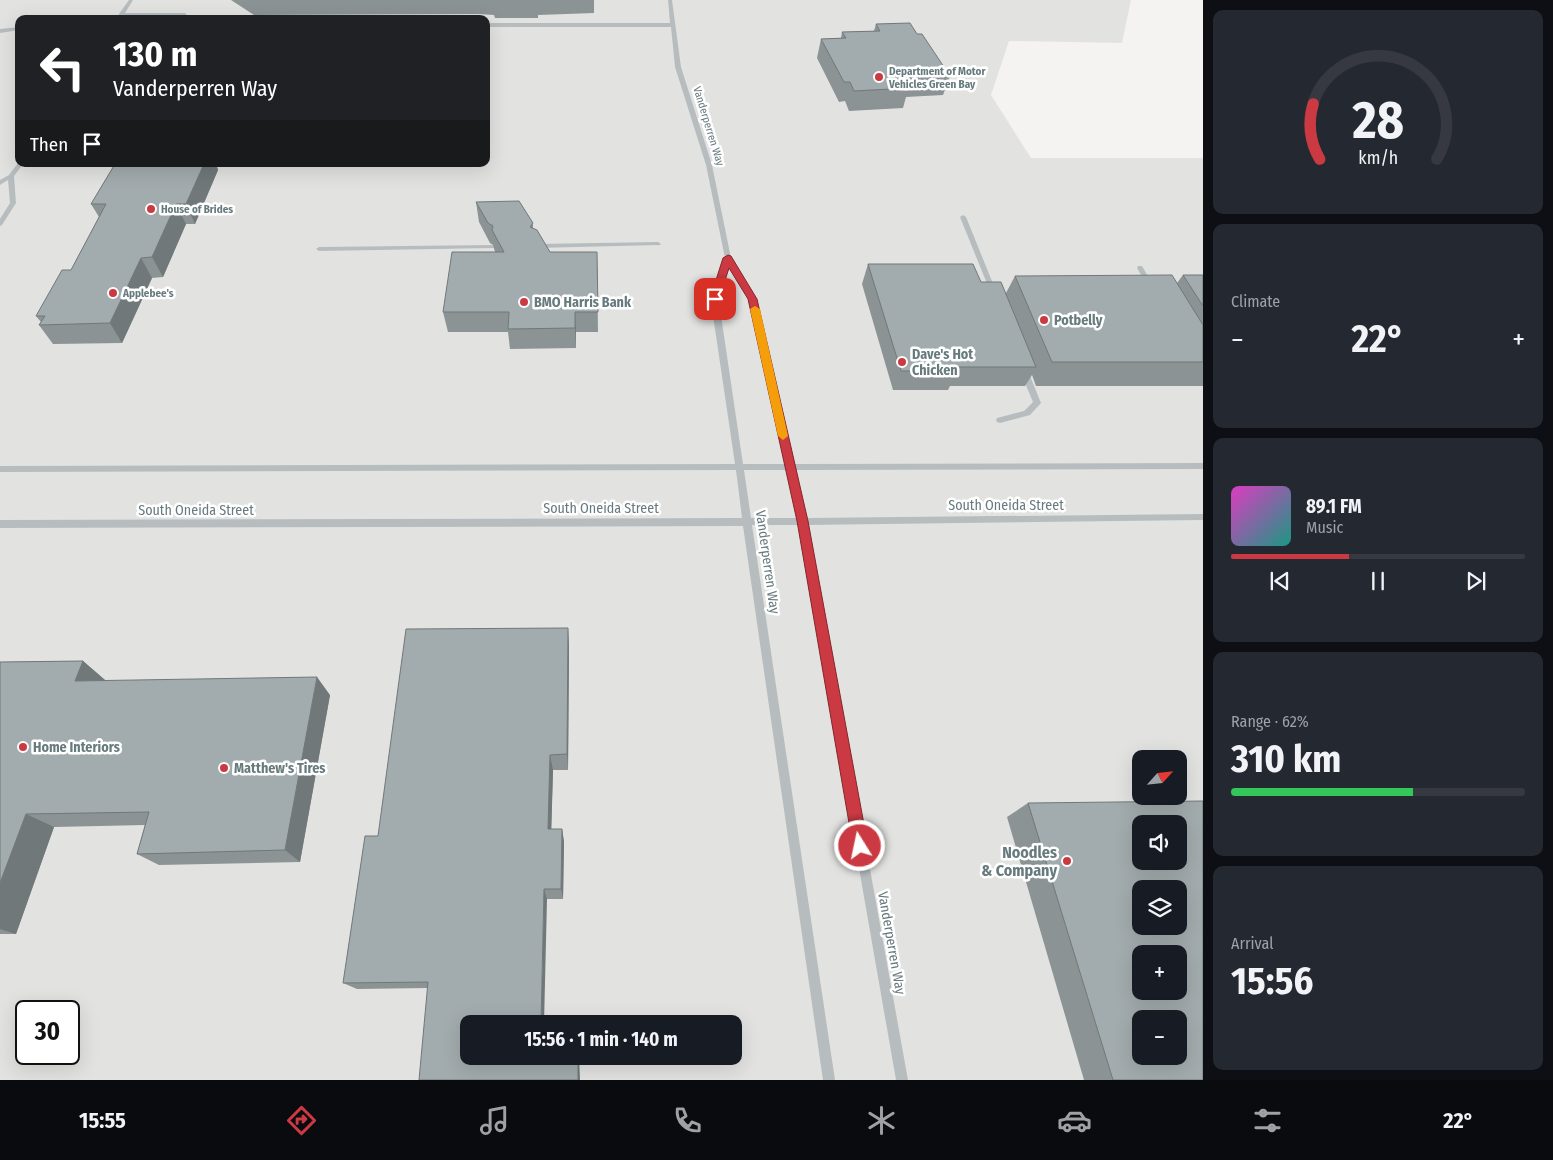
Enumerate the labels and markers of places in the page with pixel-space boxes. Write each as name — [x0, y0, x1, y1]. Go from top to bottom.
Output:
place label: Department of Motor Vehicles Green Bay — [888, 65, 986, 91]
marker: Department of Motor Vehicles Green Bay — [873, 71, 885, 83]
marker: House of Brides — [145, 203, 157, 215]
place label: House of Brides — [161, 203, 233, 216]
pin — [694, 278, 736, 320]
marker: Applebee's — [107, 287, 119, 299]
place label: Applebee's — [122, 287, 174, 300]
place label: BMO Harris Bank — [534, 294, 632, 311]
marker: BMO Harris Bank — [518, 296, 530, 308]
place label: Potbelly — [1054, 312, 1103, 329]
marker: Potbelly — [1038, 314, 1050, 326]
place label: Dave's Hot Chicken — [912, 346, 974, 379]
marker: Dave's Hot Chicken — [896, 356, 908, 368]
place label: Home Interiors — [33, 739, 120, 756]
marker: Home Interiors — [17, 741, 29, 753]
place label: Matthew's Tires — [234, 760, 325, 777]
marker: Matthew's Tires — [218, 762, 230, 774]
place label: Noodles & Company — [981, 843, 1057, 880]
marker: Noodles & Company — [1061, 855, 1073, 867]

